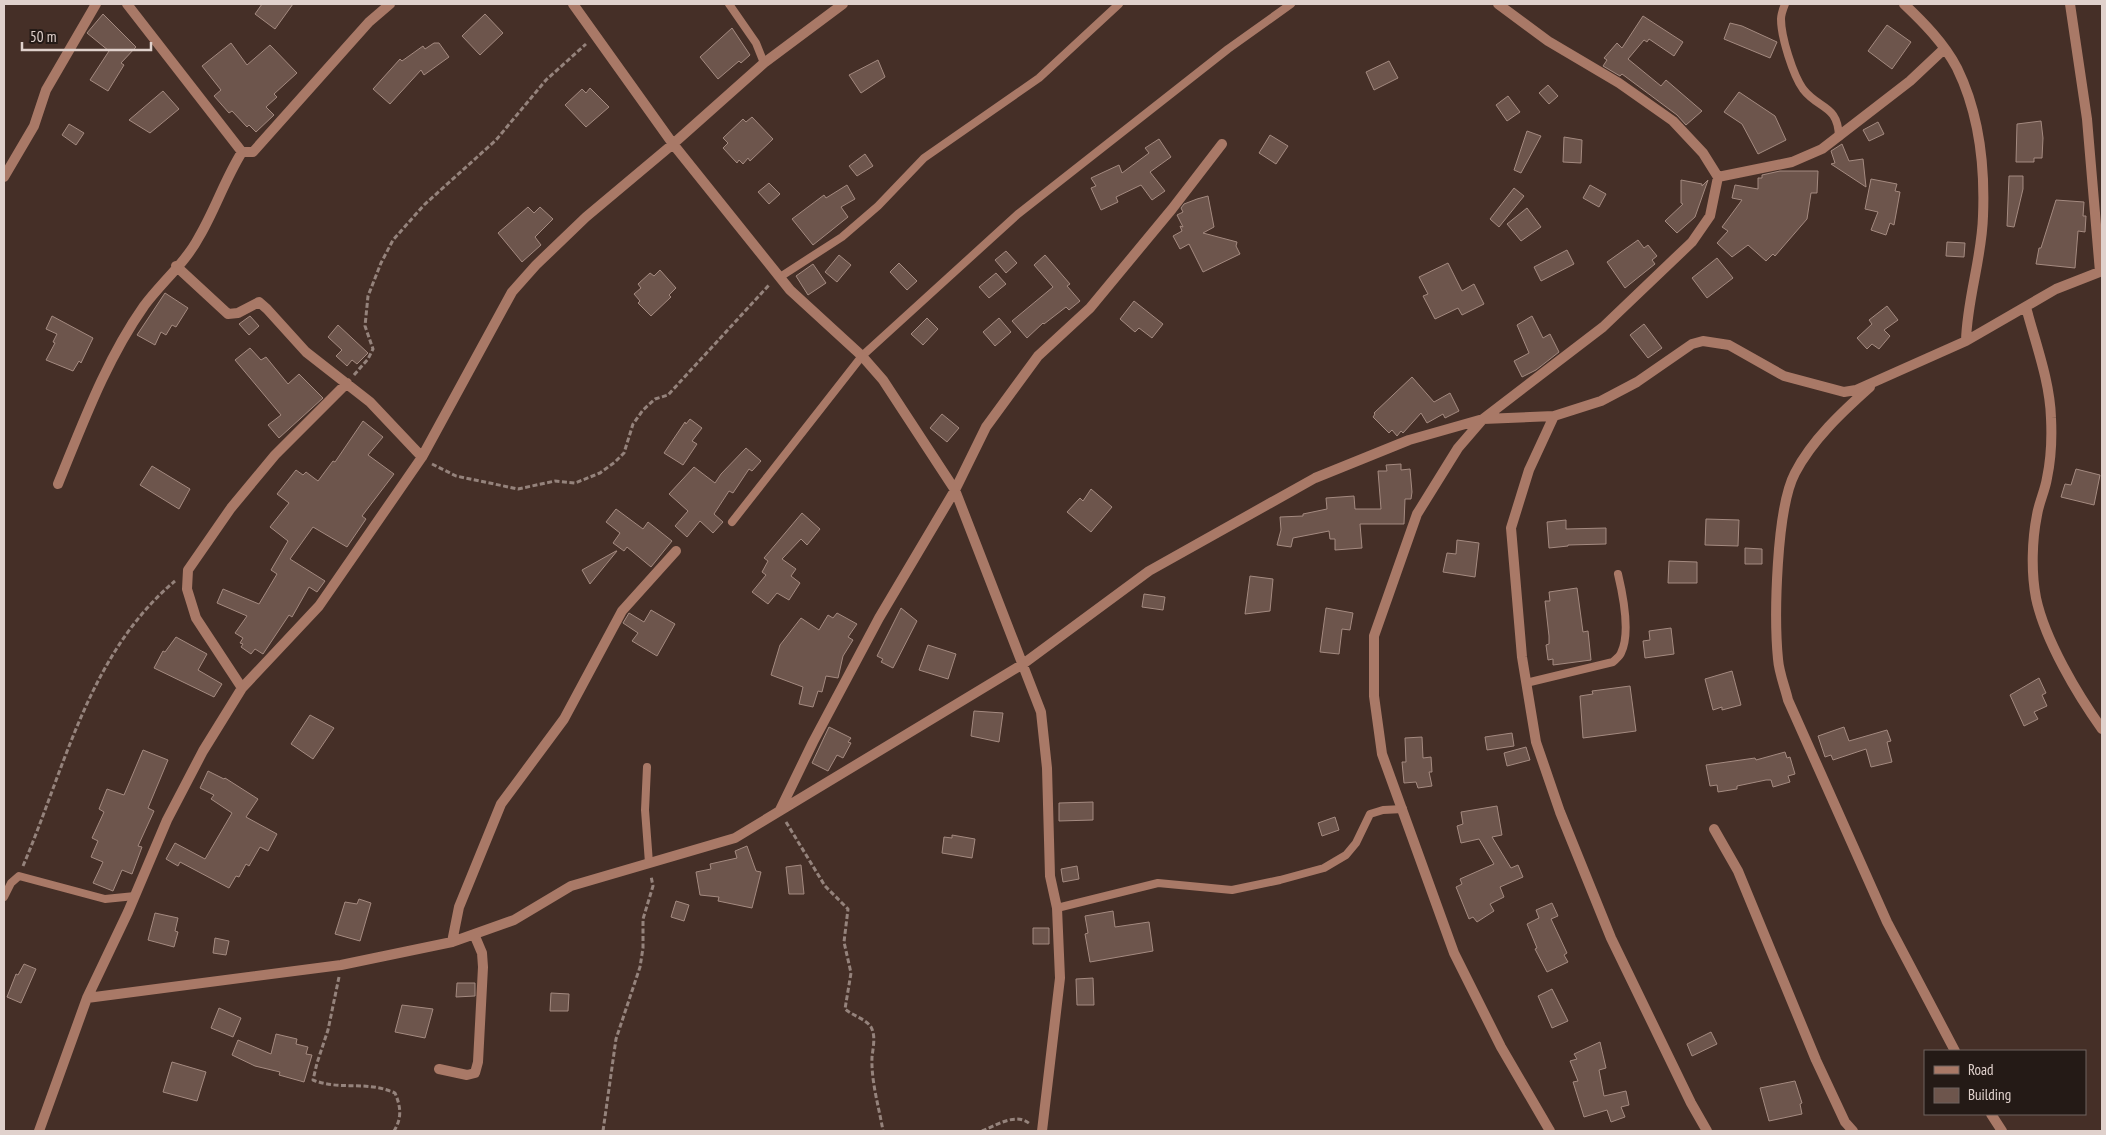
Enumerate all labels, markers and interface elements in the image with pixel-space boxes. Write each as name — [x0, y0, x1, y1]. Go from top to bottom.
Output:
scale bar — [22, 20, 151, 52]
text: 50 m — [30, 27, 56, 46]
legend — [1924, 1050, 2086, 1115]
text: Road — [1968, 1060, 1994, 1079]
text: Building — [1968, 1085, 2011, 1104]

